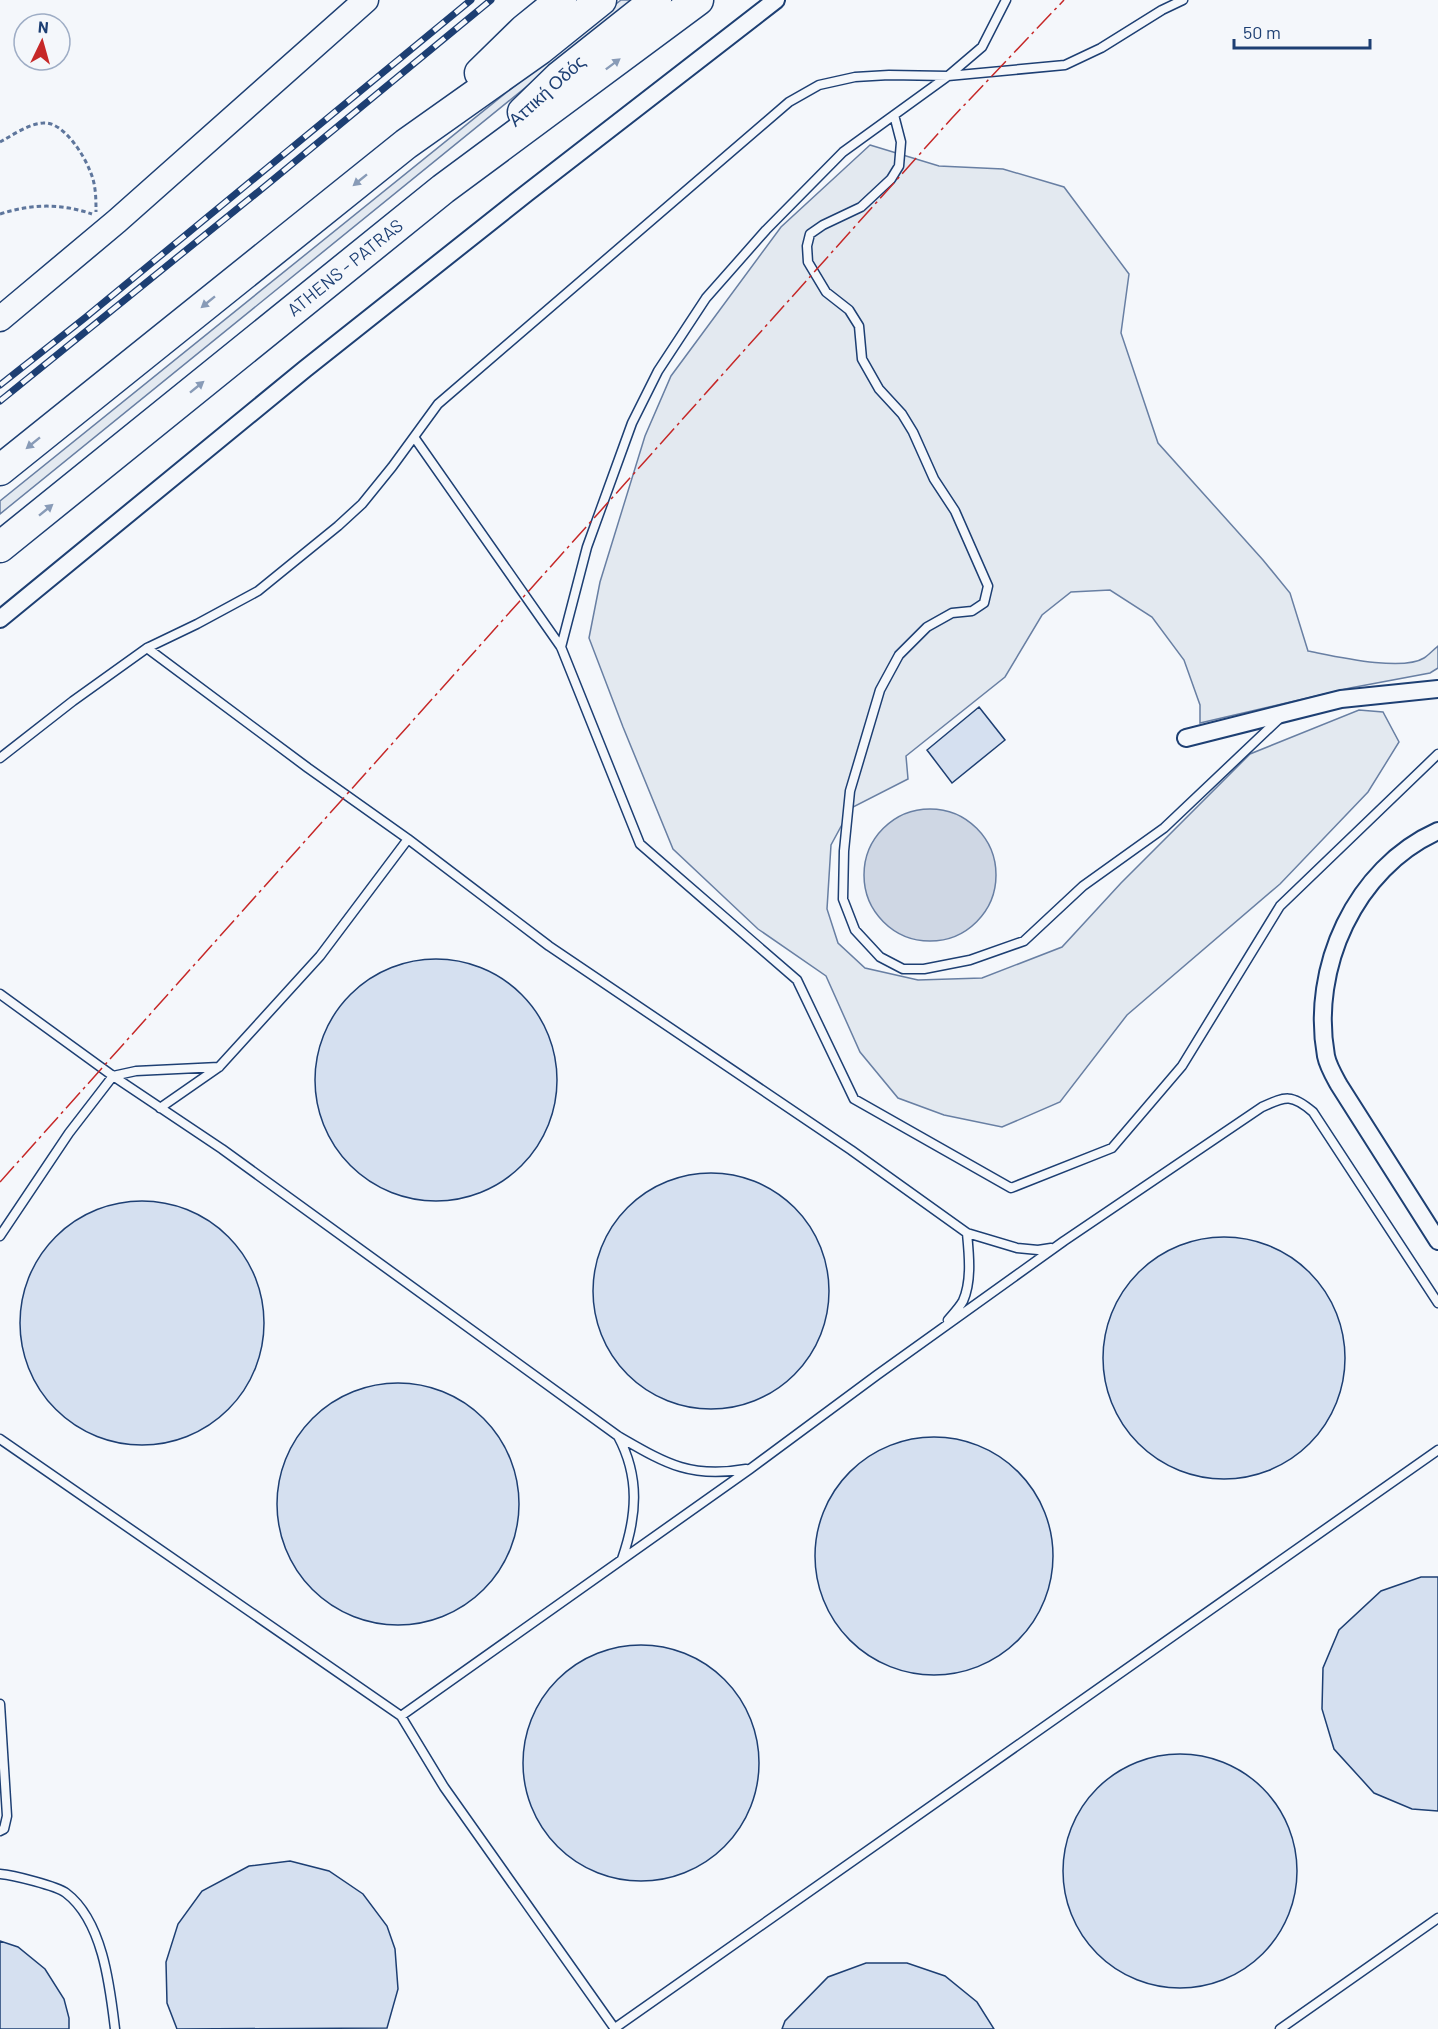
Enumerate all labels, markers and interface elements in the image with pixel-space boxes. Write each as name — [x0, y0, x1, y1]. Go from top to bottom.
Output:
north arrow — [12, 12, 72, 72]
scale bar — [1234, 12, 1370, 50]
text: N — [37, 17, 49, 36]
text: 50 m — [1243, 21, 1281, 43]
street label: Αττική Οδός — [503, 50, 589, 130]
one-way arrow — [606, 58, 621, 70]
one-way arrow — [353, 174, 368, 186]
street label: ATHENS - PATRAS — [282, 214, 407, 320]
one-way arrow — [200, 296, 216, 309]
one-way arrow — [190, 382, 205, 394]
one-way arrow — [25, 436, 41, 449]
one-way arrow — [38, 504, 53, 516]

